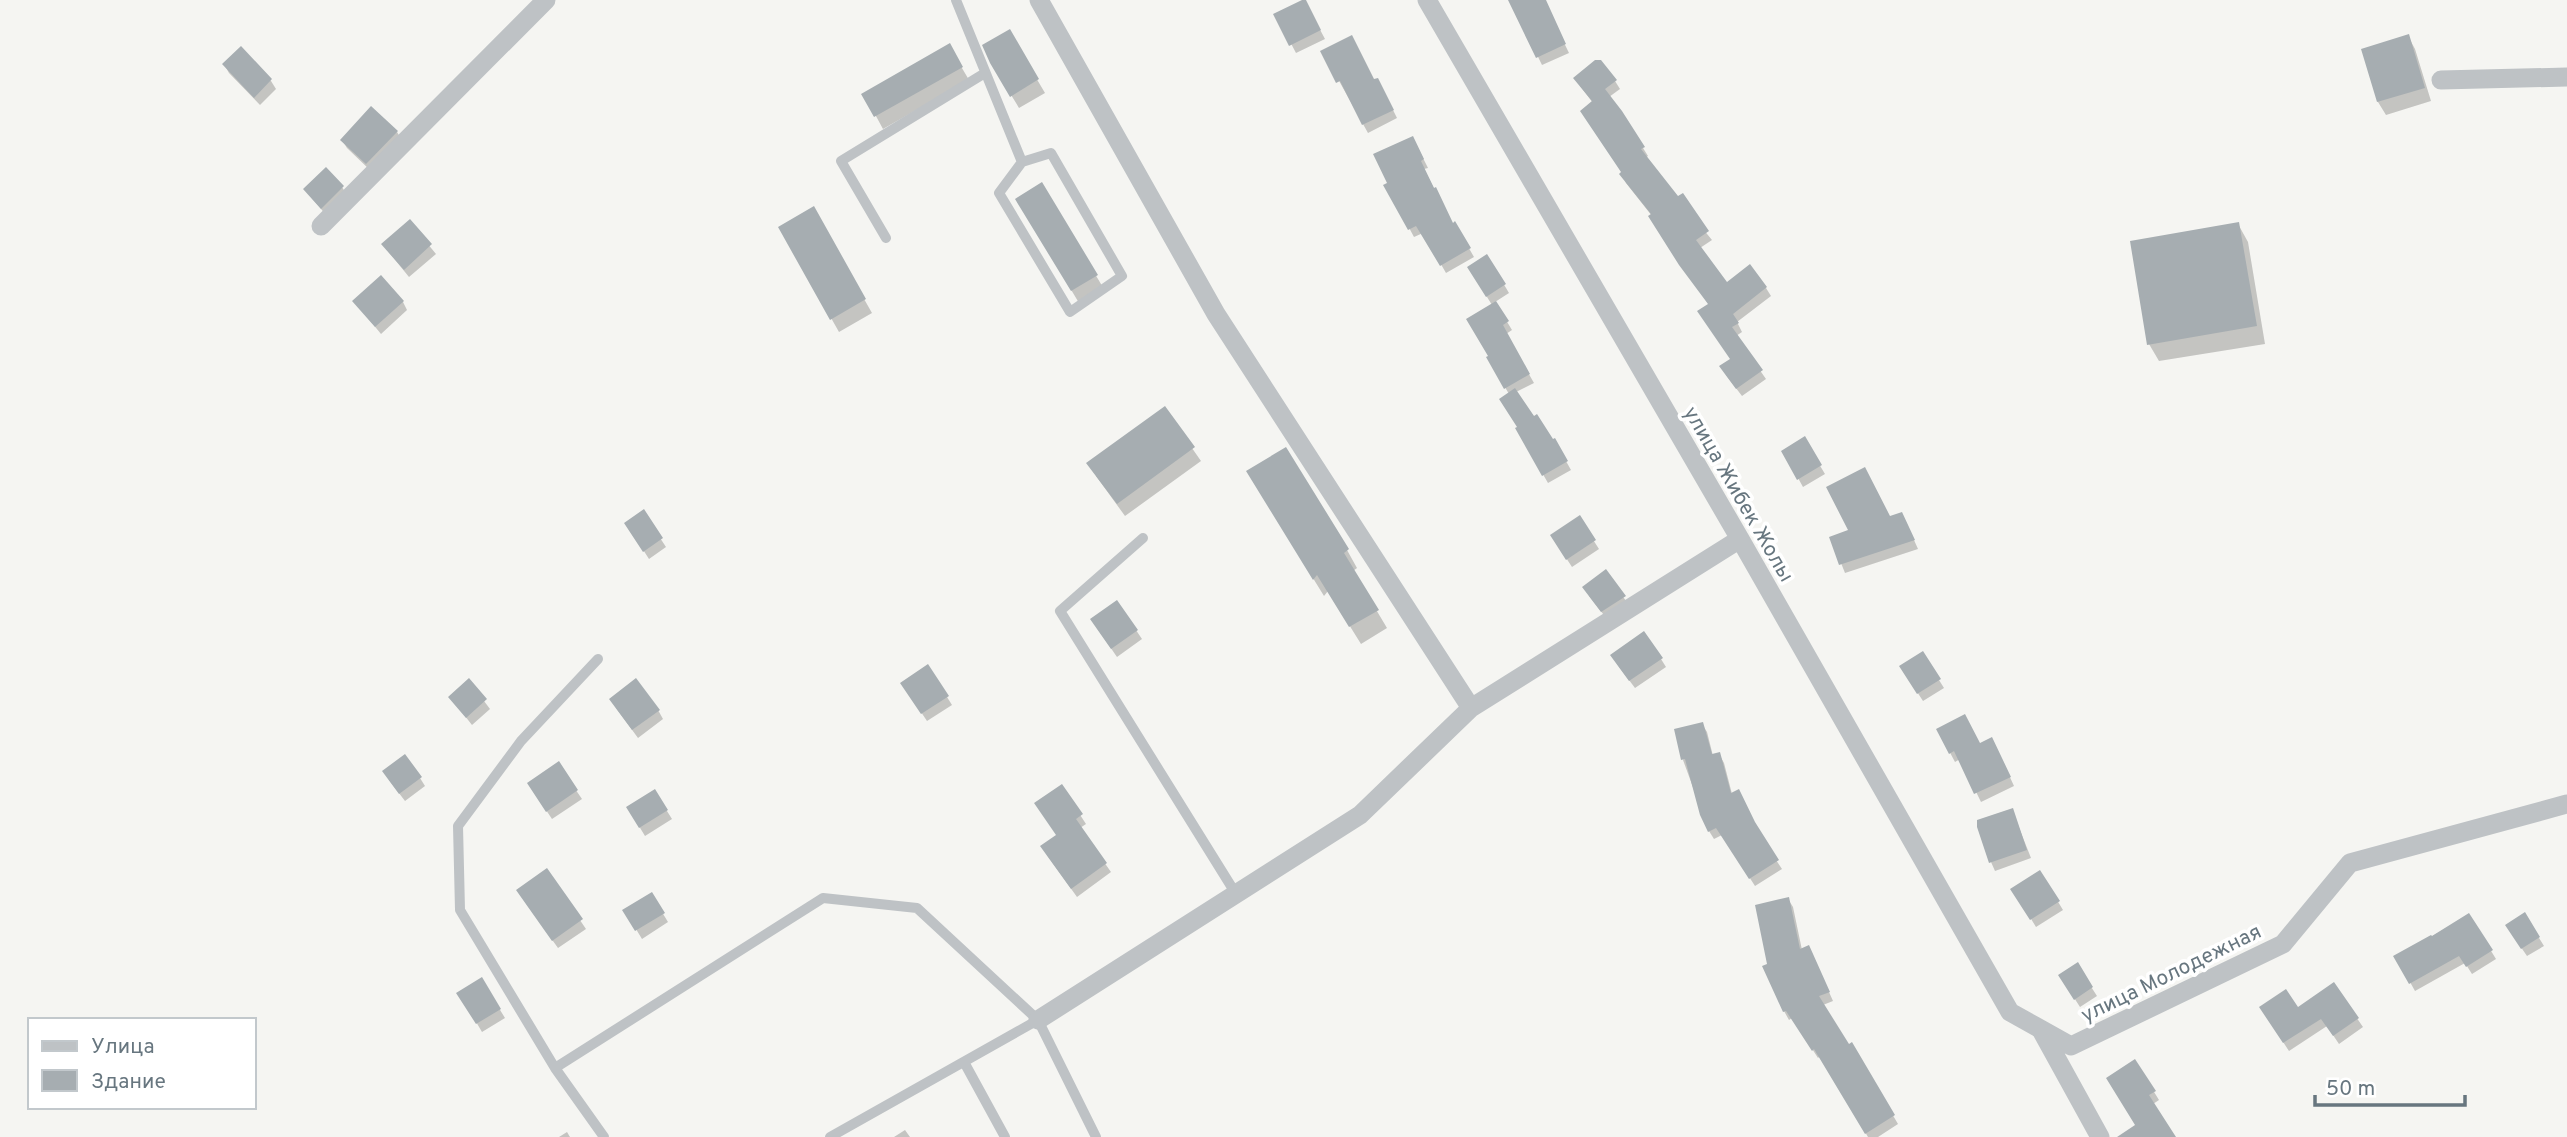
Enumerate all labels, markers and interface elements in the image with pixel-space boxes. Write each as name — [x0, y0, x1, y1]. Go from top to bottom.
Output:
street label: улица Жибек Жолы — [1676, 402, 1799, 587]
street label: улица Молодежная — [2077, 919, 2266, 1030]
legend — [28, 1018, 256, 1109]
text: Улица — [91, 1034, 155, 1061]
scale bar — [2315, 1064, 2466, 1108]
text: Здание — [91, 1069, 166, 1096]
text: 50 m — [2326, 1076, 2375, 1103]

